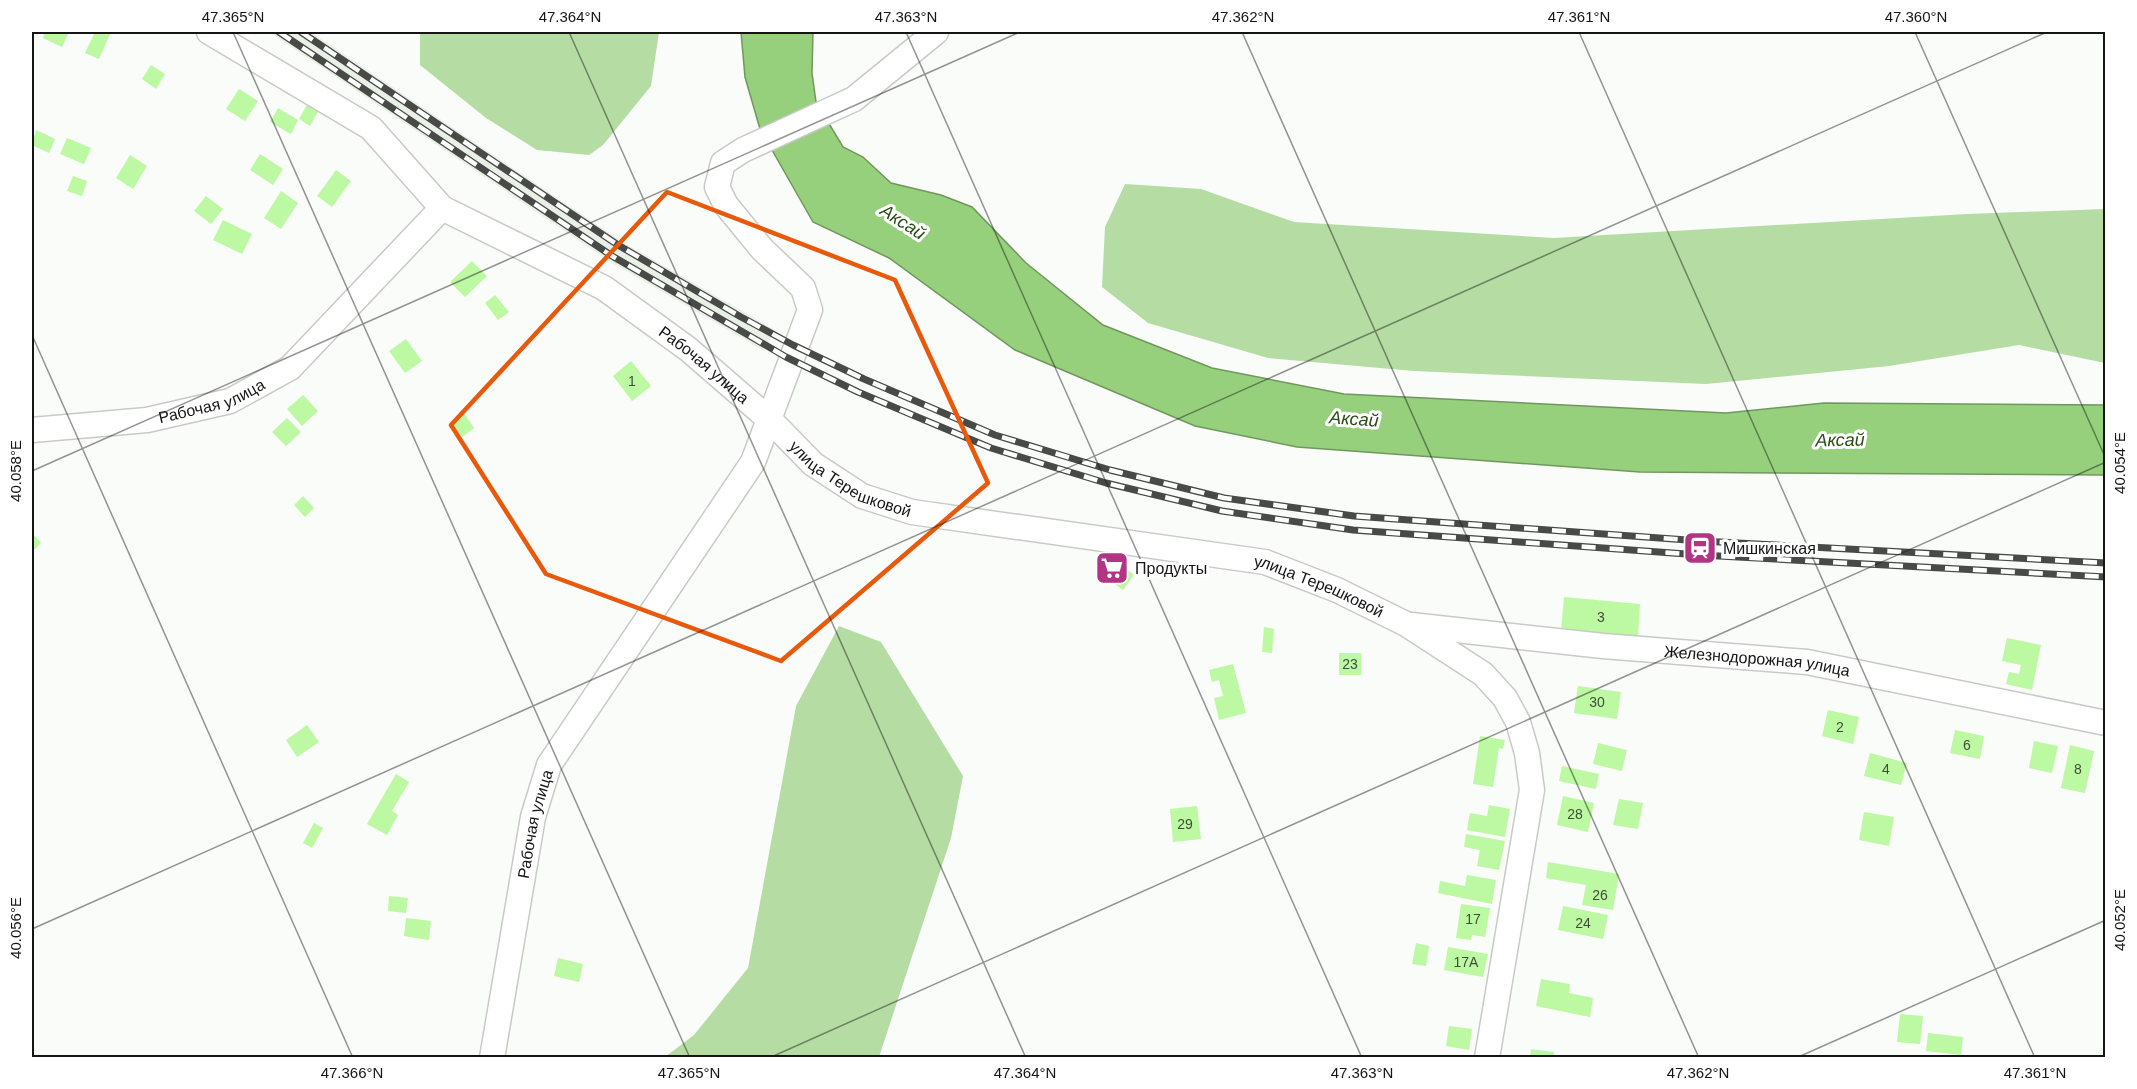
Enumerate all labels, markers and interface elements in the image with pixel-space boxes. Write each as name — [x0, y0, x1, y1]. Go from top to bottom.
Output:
text: 47.365°N — [202, 8, 264, 25]
text: 47.364°N — [539, 8, 601, 25]
text: 47.363°N — [875, 8, 937, 25]
text: 47.362°N — [1212, 8, 1274, 25]
text: 47.361°N — [1548, 8, 1610, 25]
text: 47.360°N — [1885, 8, 1947, 25]
water label: Аксай — [876, 200, 929, 244]
street label: Рабочая улица — [656, 323, 752, 407]
house number: 1 — [628, 373, 636, 389]
street label: Рабочая улица — [157, 376, 268, 426]
water label: Аксай — [1328, 407, 1379, 431]
water label: Аксай — [1814, 430, 1865, 450]
text: 40.054°E — [2111, 432, 2128, 494]
street label: улица Терешковой — [786, 437, 913, 520]
text: 40.058°E — [7, 440, 24, 502]
station icon: Мишкинская — [1682, 530, 1718, 566]
place label: Мишкинская — [1723, 540, 1816, 557]
supermarket icon: Продукты — [1094, 550, 1130, 586]
street label: улица Терешковой — [1253, 553, 1386, 621]
place label: Продукты — [1135, 560, 1207, 577]
house number: 3 — [1597, 609, 1605, 625]
street label: Железнодорожная улица — [1663, 643, 1852, 680]
house number: 23 — [1342, 656, 1358, 672]
house number: 30 — [1589, 694, 1605, 710]
house number: 2 — [1836, 719, 1844, 735]
house number: 6 — [1963, 737, 1971, 753]
house number: 4 — [1882, 761, 1890, 777]
house number: 8 — [2074, 761, 2082, 777]
street label: Рабочая улица — [515, 768, 556, 880]
house number: 28 — [1567, 806, 1583, 822]
house number: 29 — [1177, 816, 1193, 832]
house number: 26 — [1592, 887, 1608, 903]
text: 40.052°E — [2111, 889, 2128, 951]
text: 40.056°E — [7, 897, 24, 959]
house number: 17 — [1465, 911, 1481, 927]
house number: 24 — [1575, 915, 1591, 931]
house number: 17А — [1454, 954, 1479, 970]
text: 47.366°N — [321, 1064, 383, 1081]
text: 47.365°N — [658, 1064, 720, 1081]
text: 47.364°N — [994, 1064, 1056, 1081]
text: 47.363°N — [1331, 1064, 1393, 1081]
text: 47.362°N — [1667, 1064, 1729, 1081]
text: 47.361°N — [2004, 1064, 2066, 1081]

